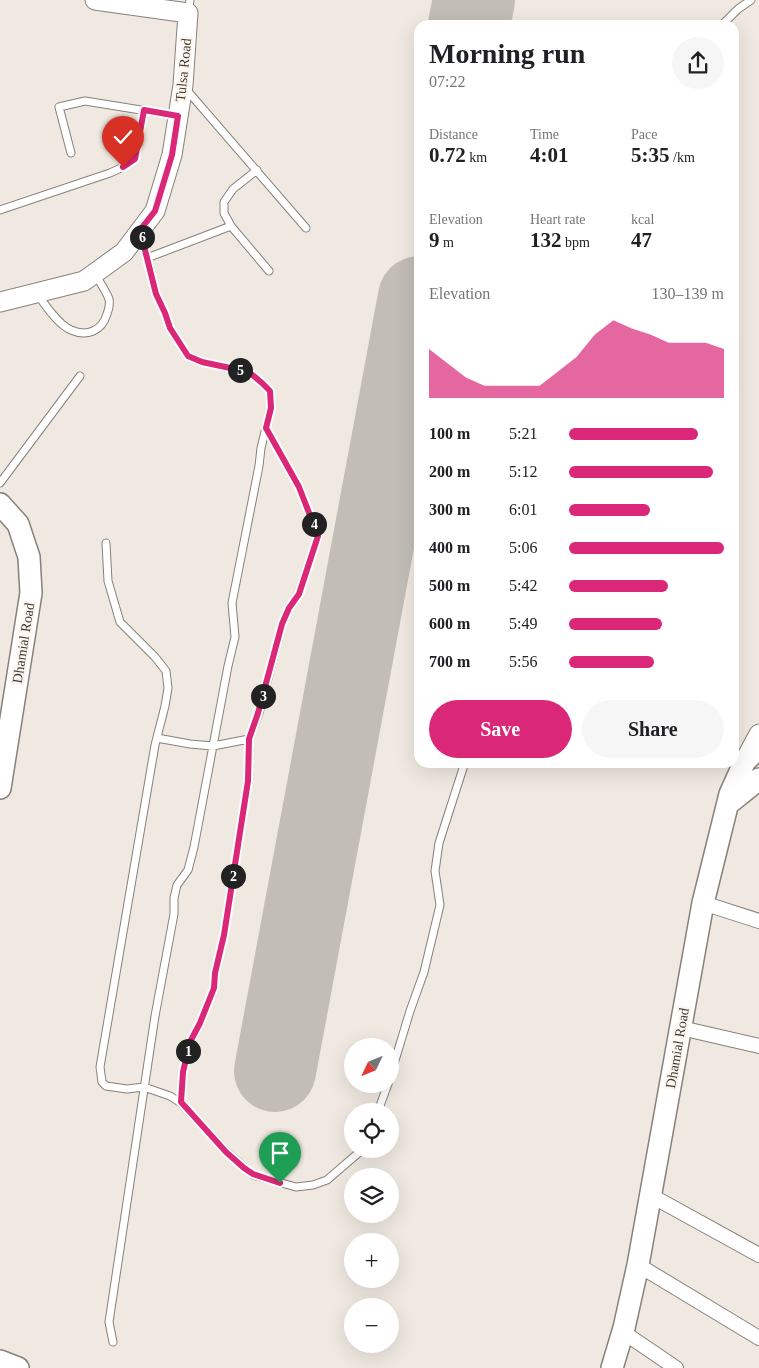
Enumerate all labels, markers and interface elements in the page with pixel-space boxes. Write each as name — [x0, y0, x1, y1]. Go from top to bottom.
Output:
button: share — [672, 37, 724, 89]
street label: Tulsa Road — [173, 38, 194, 102]
text: Morning run — [429, 38, 585, 69]
text: 07:22 — [429, 73, 465, 90]
pin — [102, 116, 144, 167]
icon: check — [109, 123, 137, 151]
text: Distance — [429, 127, 478, 142]
text: Time — [530, 127, 559, 142]
text: Pace — [631, 127, 657, 142]
text: 0.72 — [429, 143, 466, 167]
text: 4:01 — [530, 143, 569, 167]
text: 5:35 — [631, 143, 670, 167]
text: km — [466, 150, 487, 165]
text: /km — [670, 150, 695, 165]
text: Elevation — [429, 212, 483, 227]
text: Heart rate — [530, 212, 586, 227]
text: kcal — [631, 212, 654, 227]
pin: 6 — [130, 224, 154, 250]
text: 9 — [429, 228, 440, 252]
text: 132 — [530, 228, 562, 252]
text: 47 — [631, 228, 652, 252]
text: 6 — [139, 230, 146, 245]
text: m — [440, 235, 454, 250]
text: bpm — [562, 235, 590, 250]
text: Elevation — [429, 285, 490, 302]
text: 130–139 m — [652, 285, 724, 302]
pin: 5 — [228, 358, 252, 382]
text: 5 — [237, 363, 244, 378]
text: 100 m — [429, 425, 470, 442]
text: 5:21 — [509, 425, 537, 442]
text: 200 m — [429, 463, 470, 480]
text: 5:12 — [509, 463, 537, 480]
text: 300 m — [429, 501, 470, 518]
text: 6:01 — [509, 501, 537, 518]
pin: 4 — [302, 512, 326, 536]
text: 4 — [311, 517, 318, 532]
text: 400 m — [429, 539, 470, 556]
text: 5:06 — [509, 539, 537, 556]
text: 500 m — [429, 577, 470, 594]
text: 5:42 — [509, 577, 537, 594]
street label: Dhamial Road — [10, 602, 37, 684]
text: 600 m — [429, 615, 470, 632]
text: 5:49 — [509, 615, 537, 632]
text: 700 m — [429, 653, 470, 670]
text: 5:56 — [509, 653, 537, 670]
pin: 3 — [250, 684, 276, 708]
text: 3 — [260, 689, 267, 704]
button: Save — [429, 700, 572, 758]
button: Share — [582, 700, 724, 758]
pin: 2 — [220, 864, 246, 888]
text: 2 — [230, 869, 237, 884]
street label: Dhamial Road — [663, 1007, 692, 1089]
pin: 1 — [176, 1038, 200, 1064]
north arrow — [344, 1038, 399, 1092]
map controls — [344, 1038, 399, 1353]
text: 1 — [185, 1044, 192, 1059]
button: locate — [344, 1103, 399, 1158]
pin — [259, 1132, 301, 1183]
icon: arrive — [266, 1139, 294, 1167]
button: layers — [344, 1168, 399, 1223]
button: + — [344, 1233, 399, 1288]
button: − — [344, 1298, 399, 1353]

